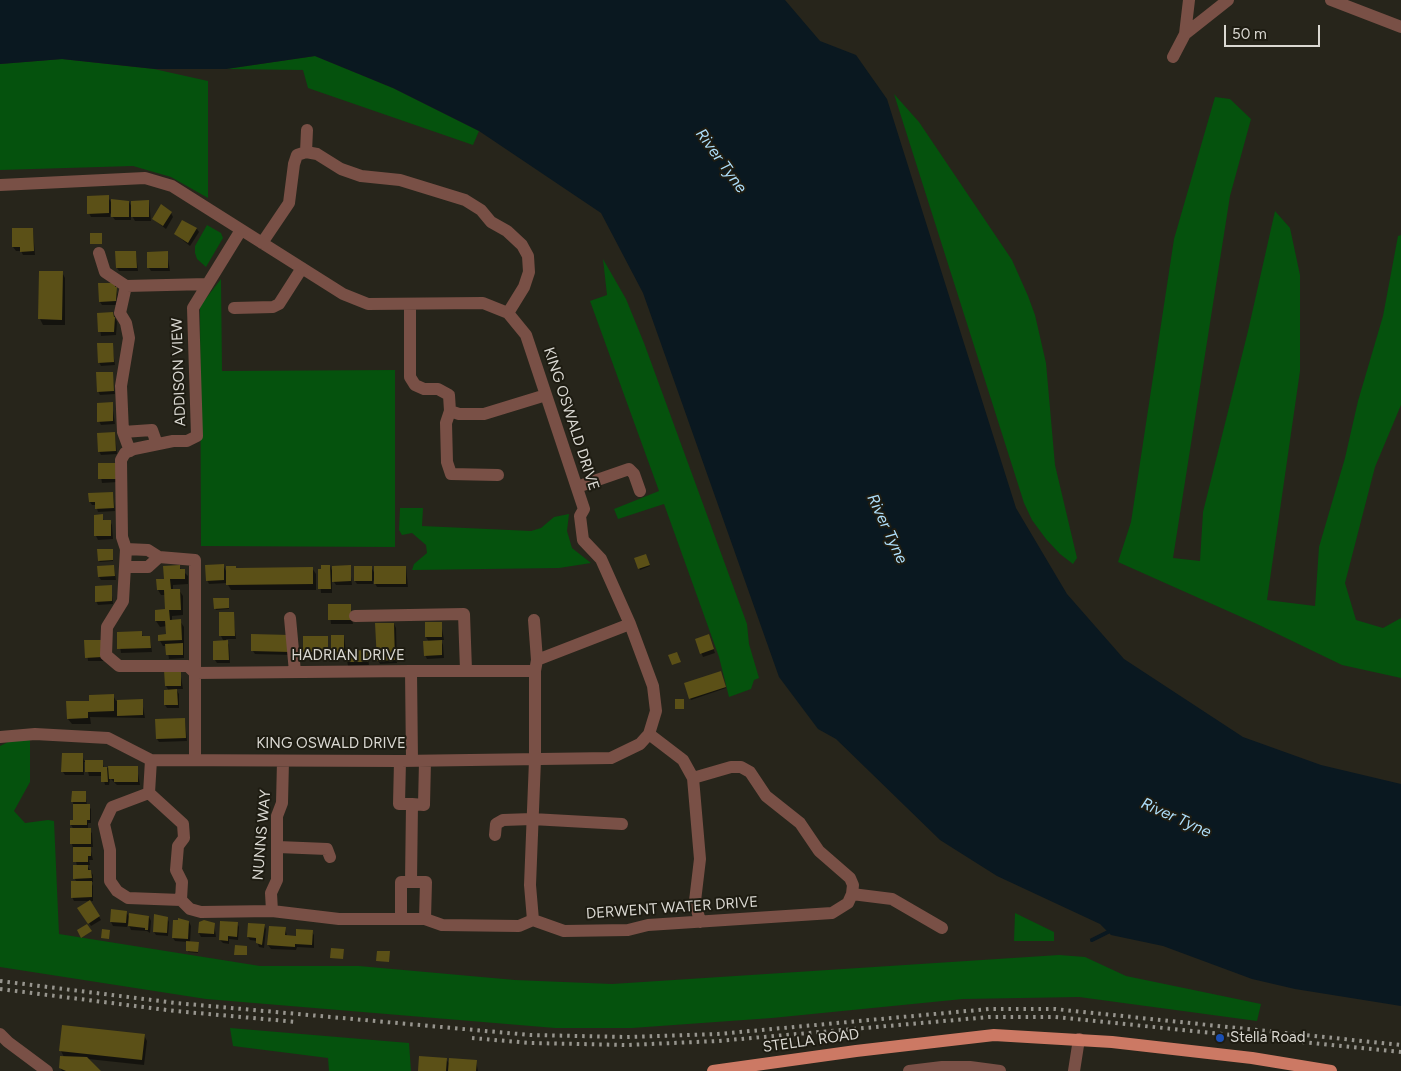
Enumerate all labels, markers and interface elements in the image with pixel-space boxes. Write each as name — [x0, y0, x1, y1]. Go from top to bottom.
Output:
scale bar — [1226, 15, 1322, 47]
text: 50 m — [1232, 25, 1267, 43]
water label: River Tyne — [691, 125, 751, 197]
street label: ADDISON VIEW — [168, 317, 190, 427]
street label: KING OSWALD DRIVE — [539, 345, 603, 493]
water label: River Tyne — [863, 491, 911, 567]
street label: HADRIAN DRIVE — [291, 647, 405, 665]
street label: KING OSWALD DRIVE — [256, 735, 406, 753]
street label: NUNNS WAY — [249, 789, 275, 881]
water label: River Tyne — [1138, 794, 1214, 842]
street label: DERWENT WATER DRIVE — [585, 893, 759, 923]
street label: STELLA ROAD — [762, 1025, 860, 1057]
place label: Stella Road — [1230, 1029, 1306, 1047]
marker: Stella Road — [1214, 1032, 1226, 1044]

